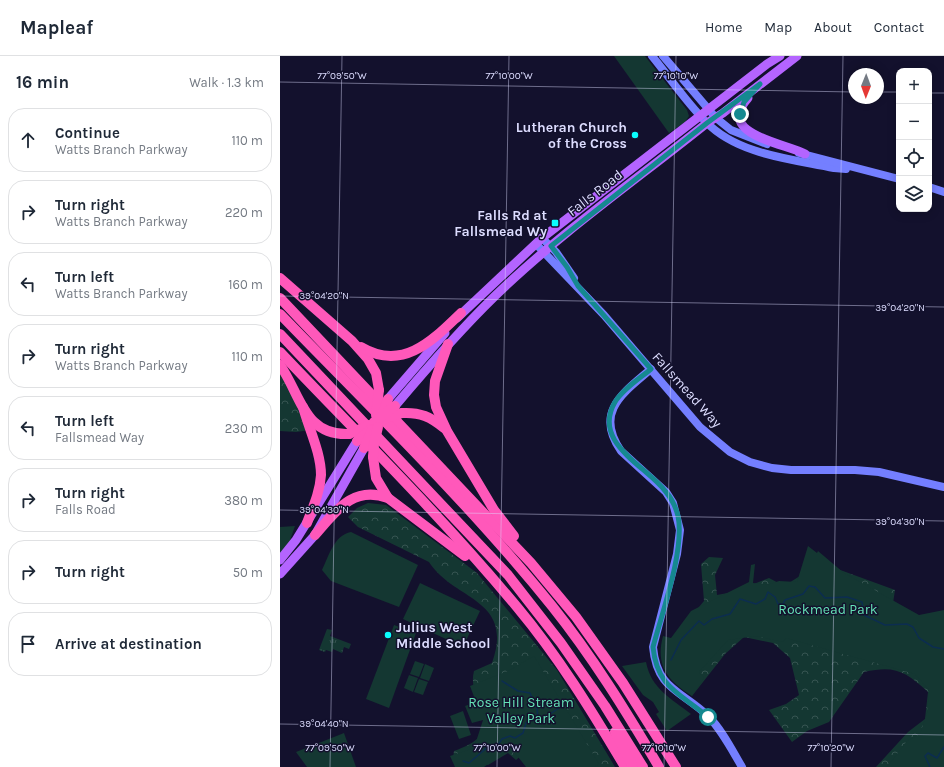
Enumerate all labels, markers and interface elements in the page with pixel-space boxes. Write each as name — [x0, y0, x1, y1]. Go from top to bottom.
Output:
text: Mapleaf — [20, 17, 93, 39]
text: Home — [705, 19, 742, 36]
text: Map — [764, 19, 792, 36]
text: About — [814, 19, 852, 36]
text: Contact — [874, 19, 924, 36]
north arrow — [848, 68, 884, 104]
map controls — [896, 68, 932, 212]
button: + — [896, 68, 932, 104]
text: 77°09'50"W — [317, 70, 367, 82]
text: 77°10'00"W — [485, 70, 533, 82]
text: 77°10'10"W — [654, 70, 698, 82]
text: 16 min — [16, 72, 69, 92]
text: Walk · 1.3 km — [189, 75, 264, 90]
button: − — [896, 104, 932, 140]
route end — [731, 105, 749, 123]
place label: Lutheran Church of the Cross — [516, 119, 627, 152]
text: Continue — [55, 124, 120, 142]
icon: ahead — [17, 129, 39, 151]
marker: Lutheran Church of the Cross — [630, 130, 640, 140]
text: 110 m — [231, 133, 263, 148]
button: locate — [896, 140, 932, 176]
text: Watts Branch Parkway — [55, 142, 187, 157]
street label: Falls Road — [564, 166, 626, 220]
button: layers — [896, 176, 932, 212]
text: Turn right — [55, 196, 125, 214]
icon: right — [17, 201, 39, 223]
text: 220 m — [225, 205, 263, 220]
place label: Falls Rd at Fallsmead Wy — [454, 207, 547, 240]
text: Watts Branch Parkway — [55, 214, 187, 229]
marker: Falls Rd at Fallsmead Wy — [550, 218, 560, 228]
text: Turn left — [55, 268, 114, 286]
icon: left — [17, 273, 39, 295]
text: 160 m — [228, 277, 263, 292]
text: Watts Branch Parkway — [55, 286, 187, 301]
text: 39°04'20"N — [299, 290, 349, 302]
text: 39°04'20"N — [875, 302, 925, 314]
text: Turn right — [55, 340, 125, 358]
icon: right — [17, 345, 39, 367]
text: 110 m — [231, 349, 263, 364]
street label: Fallsmead Way — [649, 349, 726, 432]
text: Watts Branch Parkway — [55, 358, 187, 373]
text: Turn left — [55, 412, 114, 430]
icon: left — [17, 417, 39, 439]
text: 230 m — [225, 421, 263, 436]
text: Fallsmead Way — [55, 430, 144, 445]
text: Turn right — [55, 484, 125, 502]
icon: right — [17, 489, 39, 511]
text: 380 m — [224, 493, 263, 508]
text: Falls Road — [55, 502, 116, 517]
text: 39°04'30"N — [299, 504, 349, 516]
text: 39°04'30"N — [875, 516, 925, 528]
icon: right — [17, 561, 39, 583]
text: Turn right — [55, 563, 125, 581]
text: 50 m — [233, 565, 263, 580]
park label: Rockmead Park — [778, 601, 878, 618]
place label: Julius West Middle School — [396, 619, 490, 652]
marker: Julius West Middle School — [383, 630, 393, 640]
icon: arrive — [17, 633, 39, 655]
text: Arrive at destination — [55, 635, 202, 653]
park label: Rose Hill Stream Valley Park — [468, 694, 574, 727]
route start — [699, 708, 717, 726]
text: 39°04'40"N — [299, 718, 349, 730]
text: 77°09'50"W — [305, 742, 355, 754]
text: 77°10'00"W — [473, 742, 521, 754]
text: 77°10'10"W — [642, 742, 686, 754]
text: 77°10'20"W — [807, 742, 855, 754]

